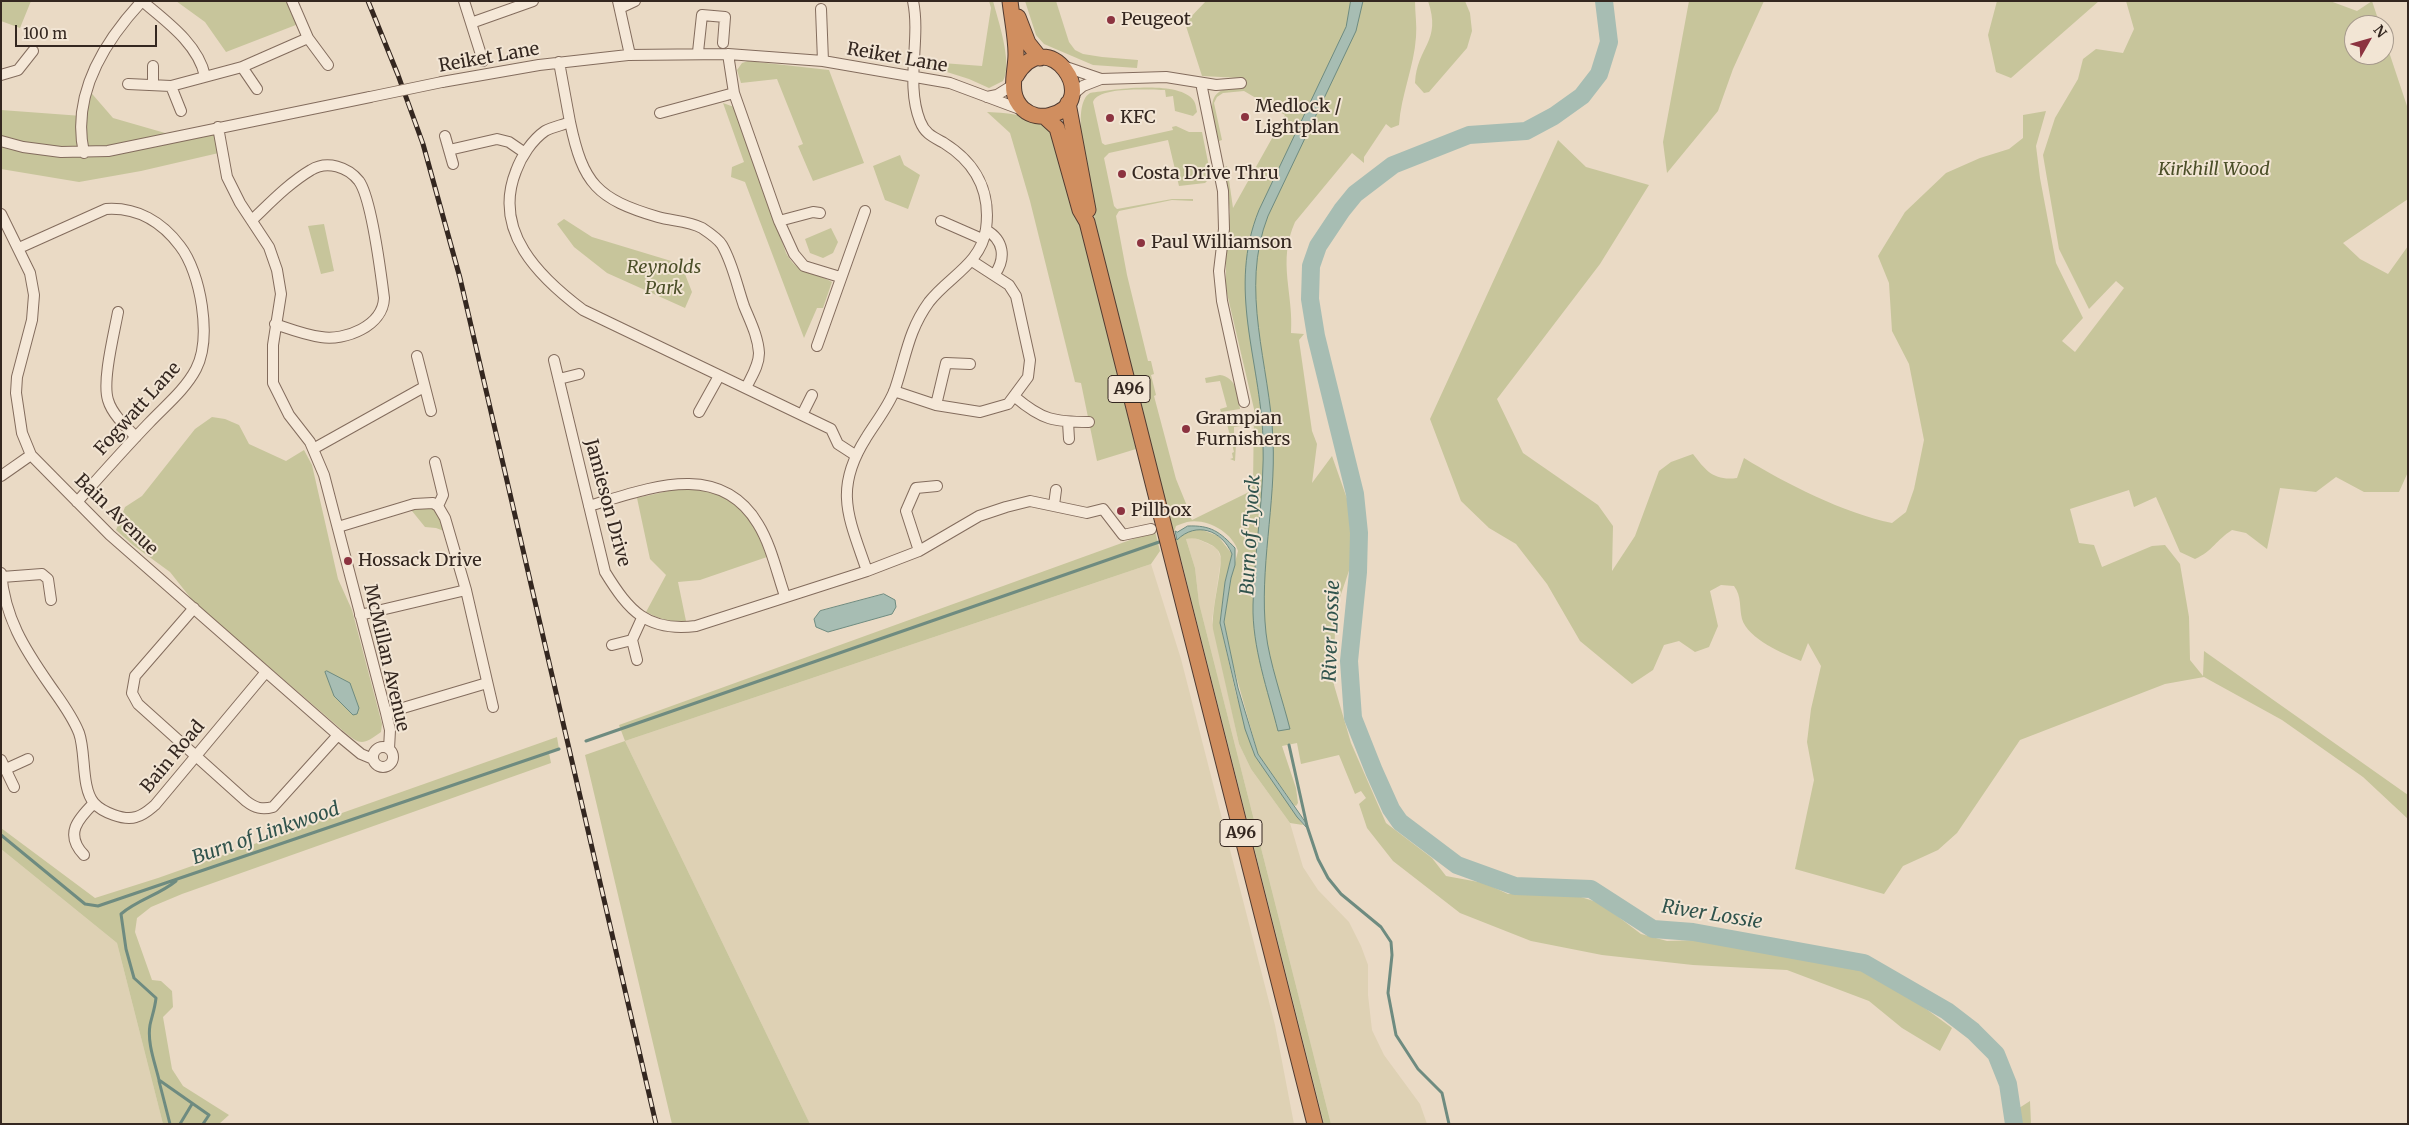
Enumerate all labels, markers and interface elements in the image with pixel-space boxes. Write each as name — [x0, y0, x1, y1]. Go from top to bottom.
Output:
place label: Peugeot — [1121, 9, 1191, 31]
marker: Peugeot — [1105, 14, 1117, 26]
scale bar — [18, 15, 160, 47]
north arrow — [2344, 15, 2394, 65]
text: N — [2370, 21, 2391, 41]
text: 100 m — [23, 24, 67, 43]
street label: Reiket Lane — [437, 39, 541, 77]
street label: Reiket Lane — [845, 39, 949, 77]
place label: Medlock / Lightplan — [1255, 96, 1341, 138]
place label: KFC — [1120, 107, 1156, 129]
marker: Medlock / Lightplan — [1239, 111, 1251, 123]
marker: KFC — [1104, 112, 1116, 124]
park label: Kirkhill Wood — [2158, 159, 2270, 181]
place label: Costa Drive Thru — [1132, 163, 1279, 185]
marker: Costa Drive Thru — [1116, 168, 1128, 180]
place label: Paul Williamson — [1151, 232, 1292, 254]
marker: Paul Williamson — [1135, 237, 1147, 249]
park label: Reynolds Park — [627, 257, 701, 300]
street label: Fogwatt Lane — [90, 358, 186, 460]
road number: A96 — [1108, 376, 1150, 402]
place label: Grampian Furnishers — [1196, 408, 1290, 450]
marker: Grampian Furnishers — [1180, 423, 1192, 435]
street label: Jamieson Drive — [580, 437, 634, 569]
street label: Bain Avenue — [70, 470, 162, 560]
water label: Burn of Tyock — [1236, 474, 1266, 596]
place label: Pillbox — [1131, 500, 1191, 522]
marker: Pillbox — [1115, 505, 1127, 517]
place label: Hossack Drive — [358, 550, 482, 572]
marker: Hossack Drive — [342, 555, 354, 567]
water label: River Lossie — [1319, 580, 1345, 682]
street label: McMillan Avenue — [359, 582, 413, 734]
street label: Bain Road — [136, 716, 210, 798]
water label: Burn of Linkwood — [189, 798, 343, 870]
road number: A96 — [1220, 820, 1262, 846]
water label: River Lossie — [1660, 896, 1764, 934]

